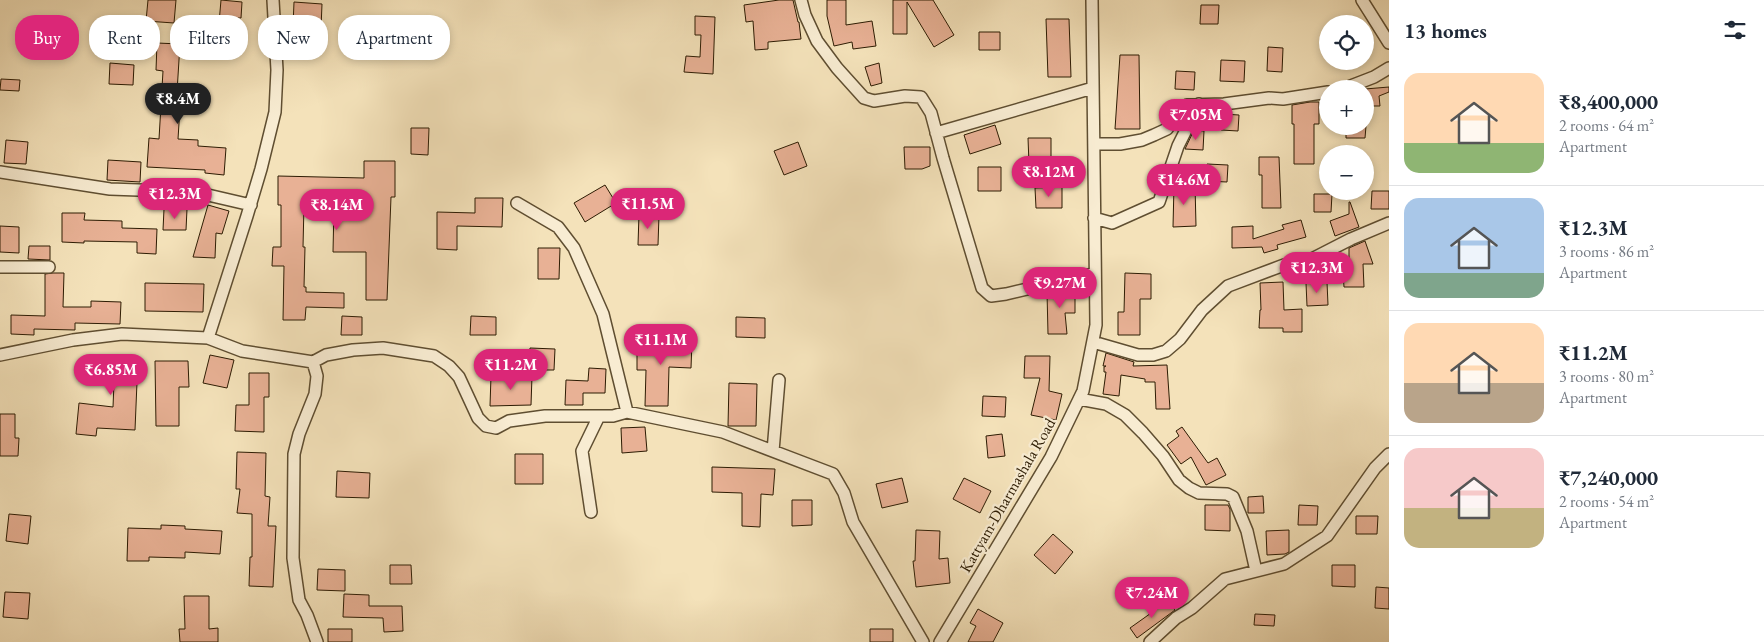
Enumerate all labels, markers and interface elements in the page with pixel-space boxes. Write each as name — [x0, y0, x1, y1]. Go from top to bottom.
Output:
chip: Buy — [15, 15, 79, 60]
chip: Rent — [89, 15, 160, 60]
chip: Filters — [170, 15, 248, 60]
chip: New — [258, 15, 328, 60]
chip: Apartment — [338, 15, 450, 60]
map controls — [1319, 15, 1374, 200]
button: locate — [1319, 15, 1374, 70]
icon: filters — [1721, 16, 1749, 44]
text: 13 homes — [1404, 17, 1487, 44]
button: + — [1319, 80, 1374, 135]
pin: ₹8.4M — [143, 82, 213, 125]
text: ₹8.4M — [156, 88, 200, 109]
text: ₹8,400,000 — [1559, 88, 1658, 115]
icon: home — [1444, 93, 1504, 153]
pin: ₹7.05M — [1155, 98, 1237, 141]
text: ₹7.05M — [1170, 104, 1222, 125]
text: 2 rooms · 64 m² — [1559, 115, 1654, 136]
text: Apartment — [1559, 136, 1627, 157]
button: − — [1319, 145, 1374, 200]
pin: ₹8.12M — [1008, 156, 1090, 198]
text: ₹8.12M — [1023, 161, 1075, 182]
pin: ₹14.6M — [1143, 164, 1225, 206]
text: ₹14.6M — [1158, 169, 1210, 190]
pin: ₹12.3M — [134, 178, 216, 220]
text: ₹12.3M — [149, 183, 201, 204]
pin: ₹8.14M — [296, 188, 378, 231]
pin: ₹11.5M — [607, 188, 689, 230]
text: ₹11.5M — [622, 193, 674, 214]
text: ₹8.14M — [311, 194, 363, 215]
text: ₹12.3M — [1559, 214, 1628, 241]
icon: home — [1444, 218, 1504, 278]
text: 3 rooms · 86 m² — [1559, 241, 1654, 262]
pin: ₹12.3M — [1276, 252, 1358, 294]
text: ₹12.3M — [1291, 257, 1343, 278]
text: Apartment — [1559, 262, 1627, 283]
pin: ₹9.27M — [1019, 266, 1101, 309]
text: ₹9.27M — [1034, 272, 1086, 293]
pin: ₹11.1M — [620, 324, 702, 366]
text: ₹11.1M — [635, 329, 687, 350]
text: ₹11.2M — [1559, 339, 1628, 366]
icon: home — [1444, 343, 1504, 403]
pin: ₹11.2M — [470, 348, 552, 391]
pin: ₹6.85M — [70, 354, 152, 396]
text: ₹11.2M — [485, 354, 537, 375]
text: ₹6.85M — [85, 359, 137, 380]
text: 3 rooms · 80 m² — [1559, 366, 1654, 387]
text: Apartment — [1559, 387, 1627, 408]
street label: Kattyam-Dharmashala Road — [955, 413, 1061, 576]
text: ₹7,240,000 — [1559, 464, 1658, 491]
icon: home — [1444, 468, 1504, 528]
text: 2 rooms · 54 m² — [1559, 491, 1654, 512]
text: Apartment — [1559, 512, 1627, 533]
pin: ₹7.24M — [1111, 576, 1193, 619]
text: ₹7.24M — [1126, 582, 1178, 603]

